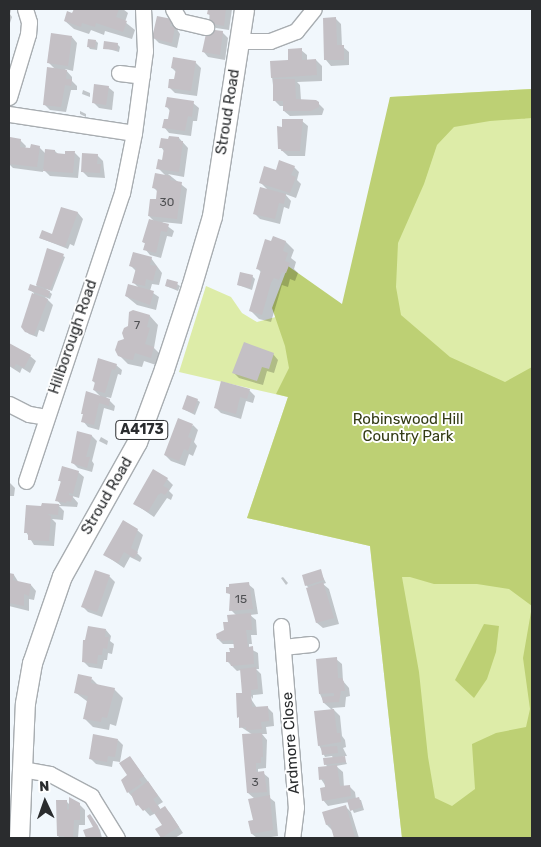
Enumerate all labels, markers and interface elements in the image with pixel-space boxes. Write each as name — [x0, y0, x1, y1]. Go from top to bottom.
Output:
street label: Stroud Road — [212, 68, 244, 156]
house number: 30 — [160, 196, 174, 210]
street label: Hillborough Road — [45, 277, 101, 397]
house number: 7 — [134, 319, 140, 333]
park label: Robinswood Hill Country Park — [353, 410, 463, 445]
road number: A4173 — [114, 418, 170, 442]
street label: Stroud Road — [78, 454, 136, 538]
house number: 15 — [235, 593, 247, 607]
street label: Ardmore Close — [278, 691, 304, 795]
house number: 3 — [251, 776, 259, 790]
north arrow — [20, 777, 70, 827]
text: N — [39, 778, 50, 795]

